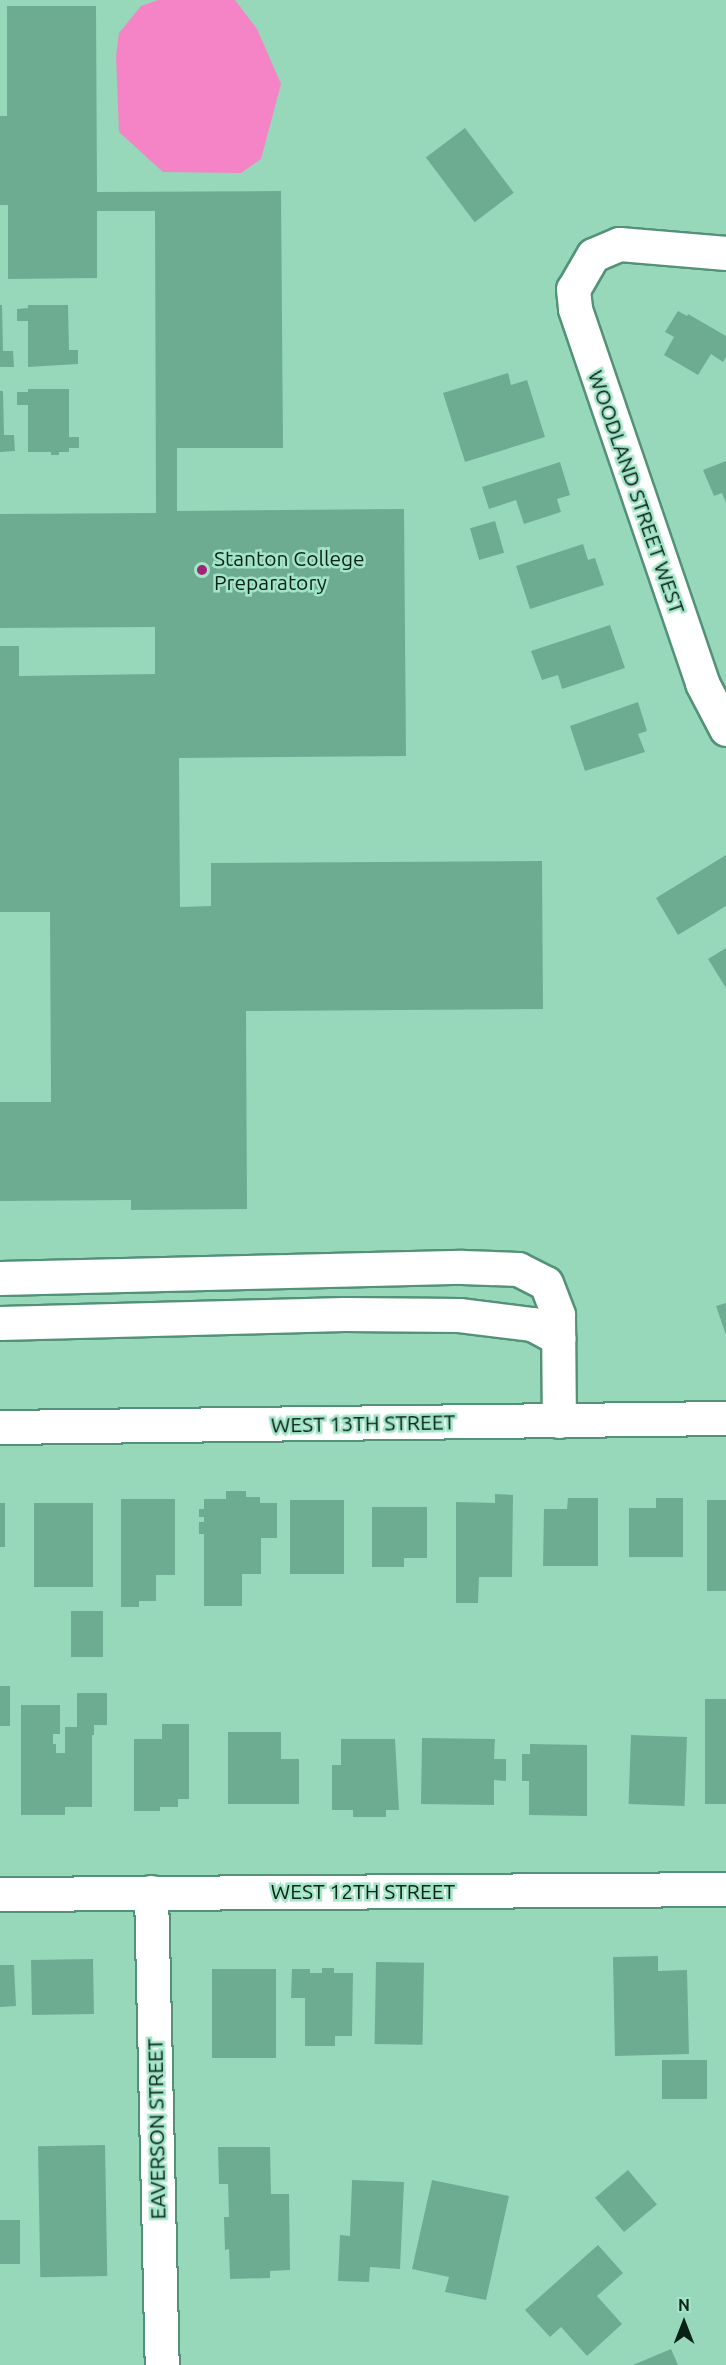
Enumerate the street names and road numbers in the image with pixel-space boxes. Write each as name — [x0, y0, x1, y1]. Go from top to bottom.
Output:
street label: WOODLAND STREET WEST — [583, 367, 691, 617]
street label: WEST 13TH STREET — [271, 1409, 455, 1437]
street label: WEST 12TH STREET — [271, 1878, 455, 1904]
street label: EAVERSON STREET — [142, 2038, 170, 2220]

